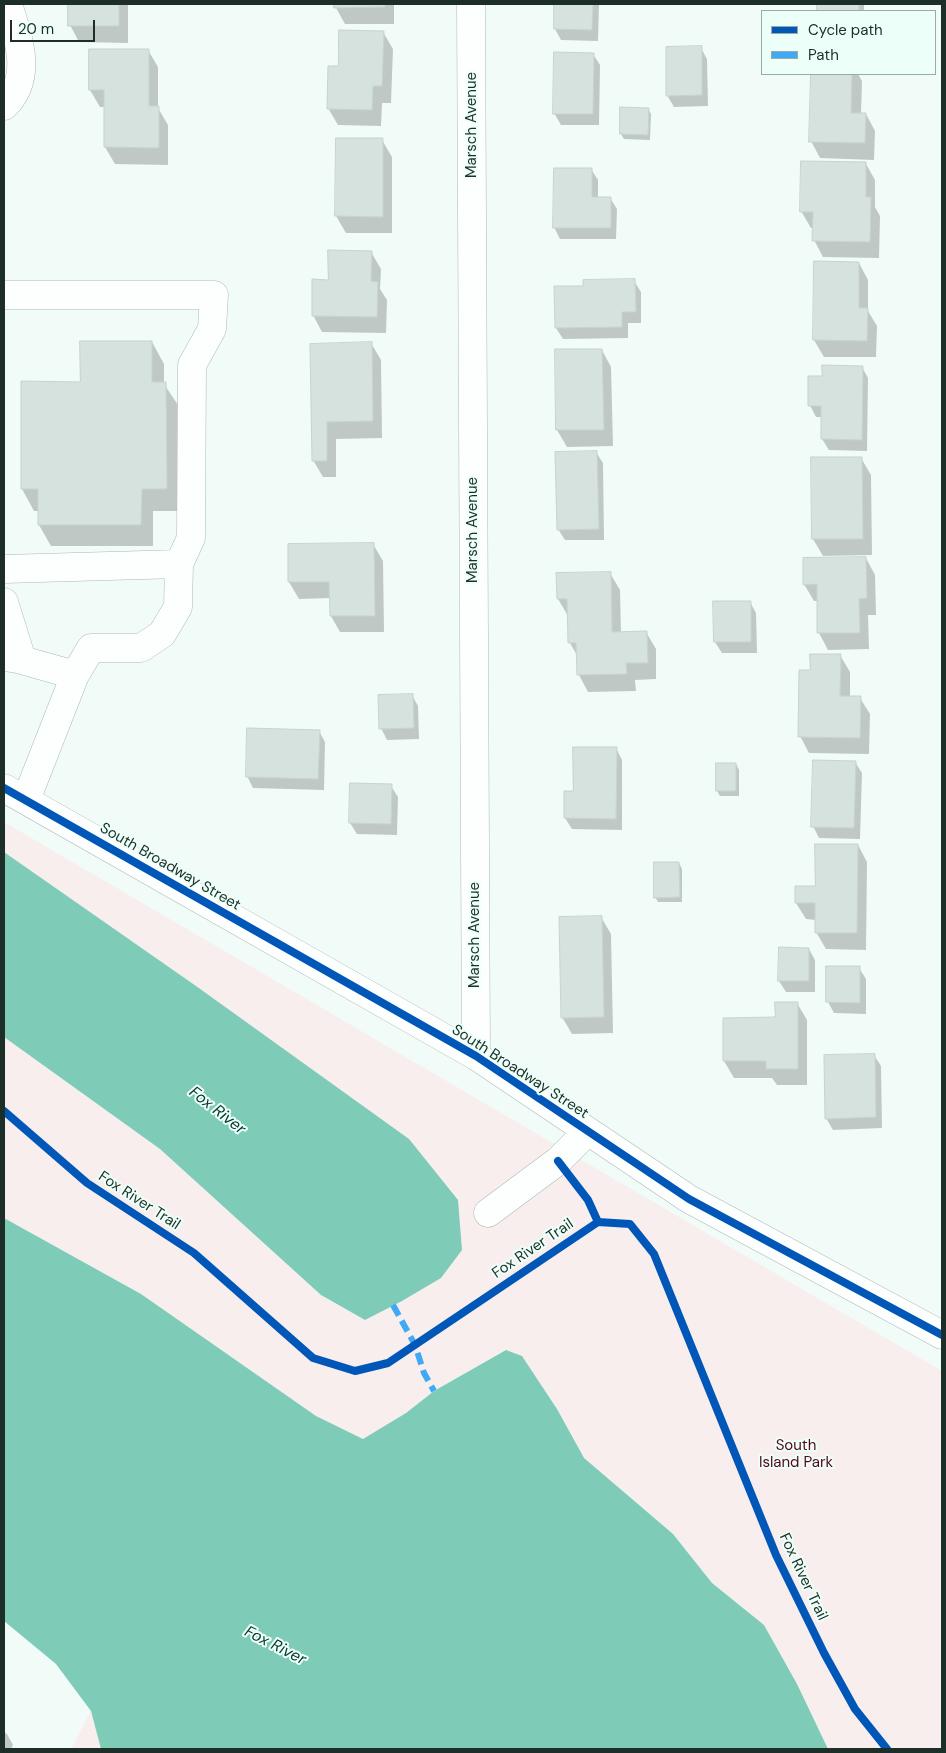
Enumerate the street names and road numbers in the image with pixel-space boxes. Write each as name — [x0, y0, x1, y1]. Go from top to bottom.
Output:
street label: Marsch Avenue — [463, 72, 481, 178]
street label: Marsch Avenue — [464, 477, 482, 583]
street label: South Broadway Street — [96, 819, 244, 915]
street label: Marsch Avenue — [466, 882, 484, 988]
street label: South Broadway Street — [448, 1021, 592, 1123]
street label: Fox River Trail — [95, 1168, 183, 1234]
street label: Fox River Trail — [489, 1215, 577, 1283]
street label: Fox River Trail — [775, 1531, 831, 1623]

